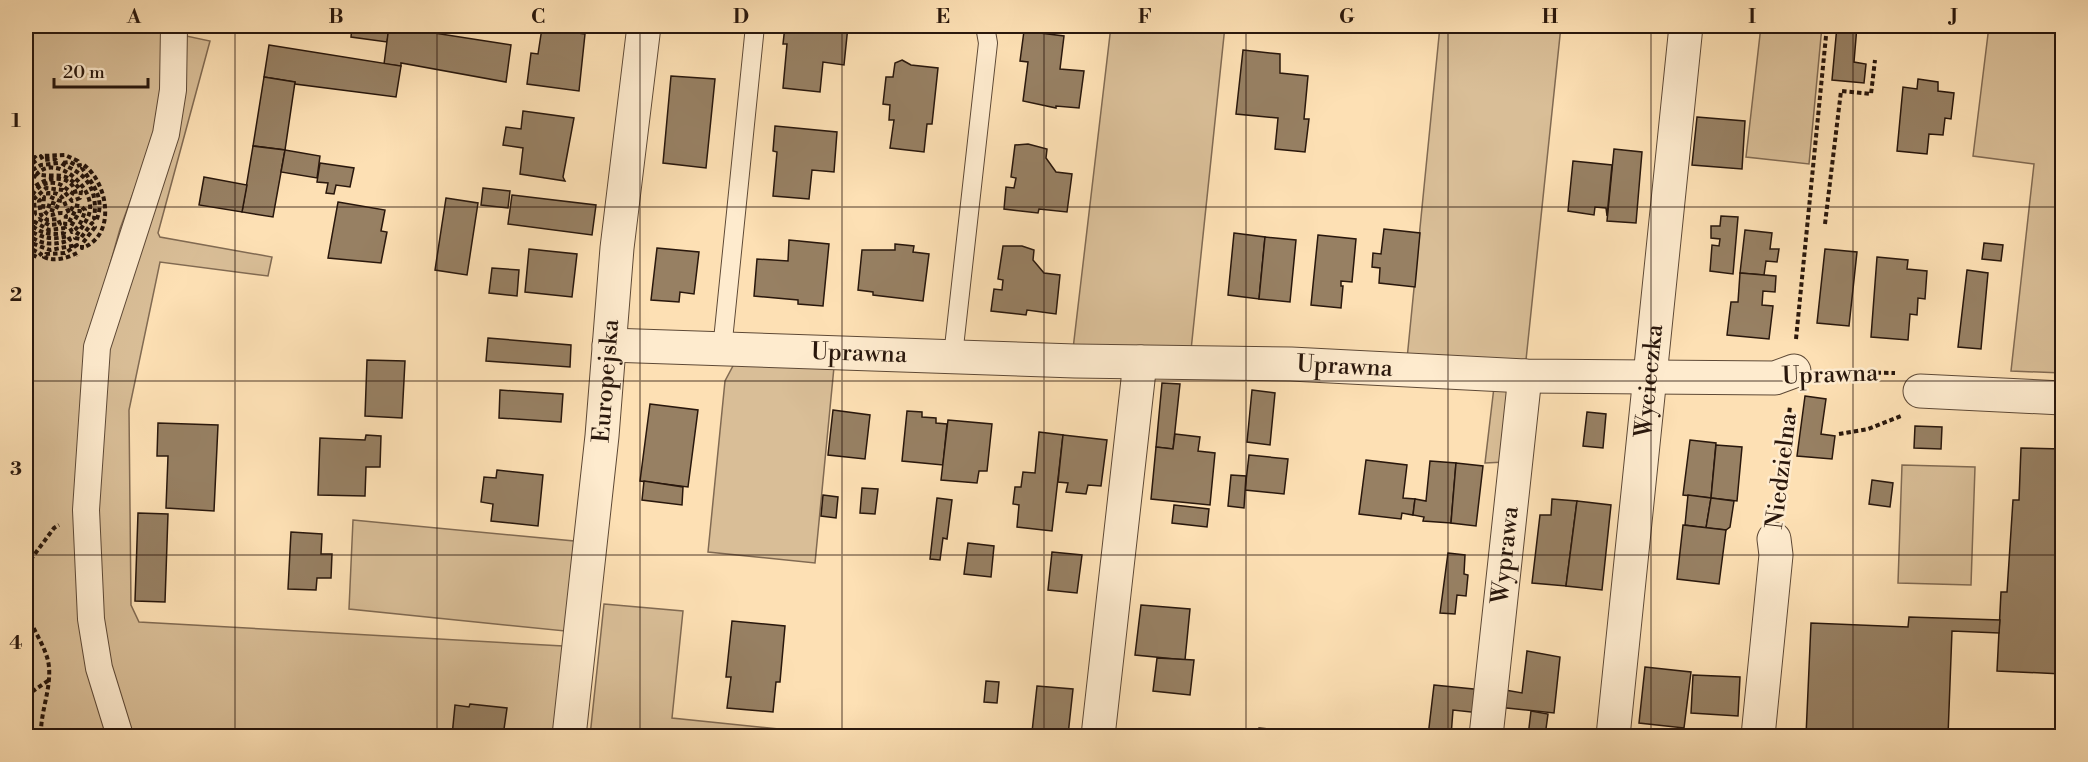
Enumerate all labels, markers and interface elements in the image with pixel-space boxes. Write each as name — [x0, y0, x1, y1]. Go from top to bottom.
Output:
text: A — [126, 5, 142, 30]
text: B — [328, 5, 344, 30]
text: C — [531, 5, 545, 30]
text: D — [733, 5, 749, 30]
text: E — [936, 5, 950, 30]
text: F — [1138, 5, 1152, 30]
text: G — [1339, 5, 1355, 30]
text: H — [1542, 5, 1559, 30]
text: I — [1748, 5, 1756, 30]
text: J — [1947, 5, 1958, 30]
scale bar — [54, 51, 148, 89]
text: 20 m — [63, 61, 105, 84]
text: 1 — [11, 109, 21, 134]
text: 2 — [10, 283, 22, 308]
street label: Europejska — [587, 317, 626, 444]
street label: Wycieczka — [1629, 322, 1670, 440]
street label: Uprawna — [810, 337, 908, 370]
street label: Uprawna — [1296, 349, 1394, 384]
street label: Uprawna — [1781, 358, 1880, 392]
street label: Niedzielna — [1760, 410, 1804, 531]
text: 3 — [10, 457, 22, 482]
street label: Wyprawa — [1485, 504, 1526, 606]
text: 4 — [9, 631, 23, 656]

